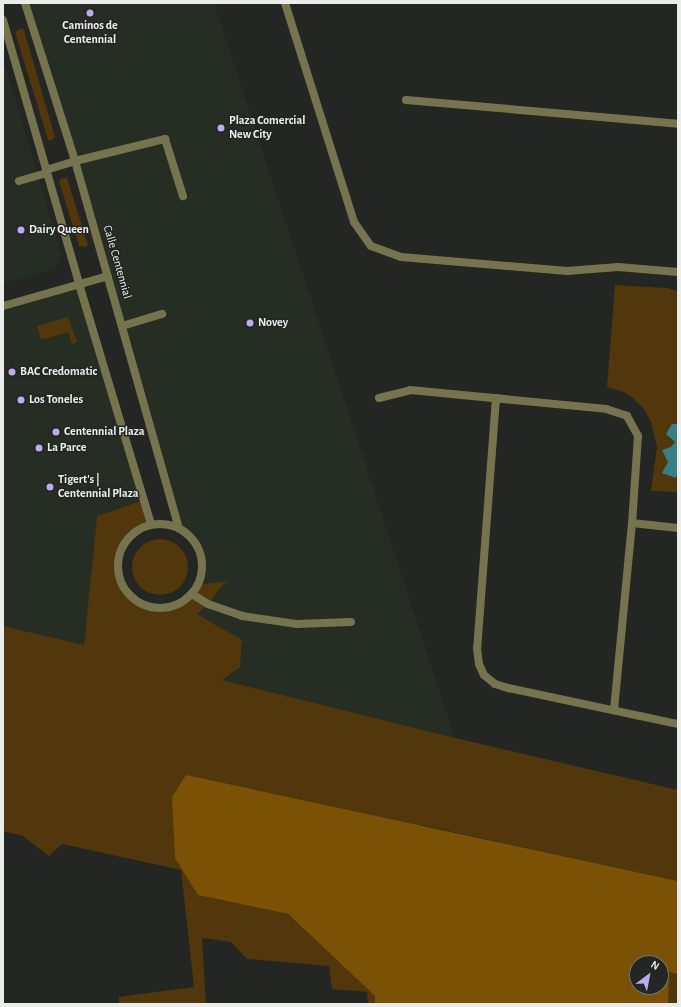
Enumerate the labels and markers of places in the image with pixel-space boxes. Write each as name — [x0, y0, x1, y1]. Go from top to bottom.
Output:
marker: Caminos de Centennial — [85, 8, 95, 18]
place label: Caminos de Centennial — [62, 19, 118, 47]
place label: Plaza Comercial New City — [229, 114, 305, 142]
marker: Plaza Comercial New City — [216, 123, 226, 133]
place label: Dairy Queen — [29, 223, 89, 237]
marker: Dairy Queen — [16, 225, 26, 235]
place label: Novey — [258, 316, 288, 330]
marker: Novey — [245, 318, 255, 328]
place label: BAC Credomatic — [20, 365, 97, 379]
marker: BAC Credomatic — [7, 367, 17, 377]
place label: Los Toneles — [29, 393, 83, 407]
marker: Los Toneles — [16, 395, 26, 405]
place label: Centennial Plaza — [64, 425, 145, 439]
marker: Centennial Plaza — [51, 427, 61, 437]
place label: La Parce — [47, 441, 86, 455]
marker: La Parce — [34, 443, 44, 453]
place label: Tigert's | Centennial Plaza — [58, 473, 139, 501]
marker: Tigert's | Centennial Plaza — [45, 482, 55, 492]

